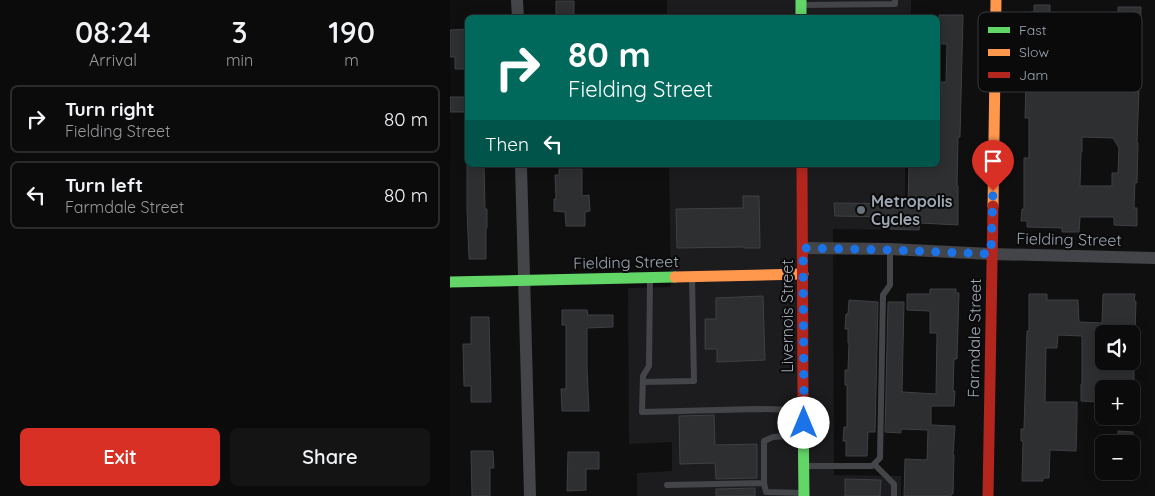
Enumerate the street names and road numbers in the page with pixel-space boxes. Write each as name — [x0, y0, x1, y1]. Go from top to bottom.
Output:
street label: Fielding Street — [1016, 228, 1122, 250]
street label: Fielding Street — [573, 251, 679, 273]
street label: Livernois Street — [777, 259, 797, 373]
street label: Farmdale Street — [963, 278, 985, 398]

